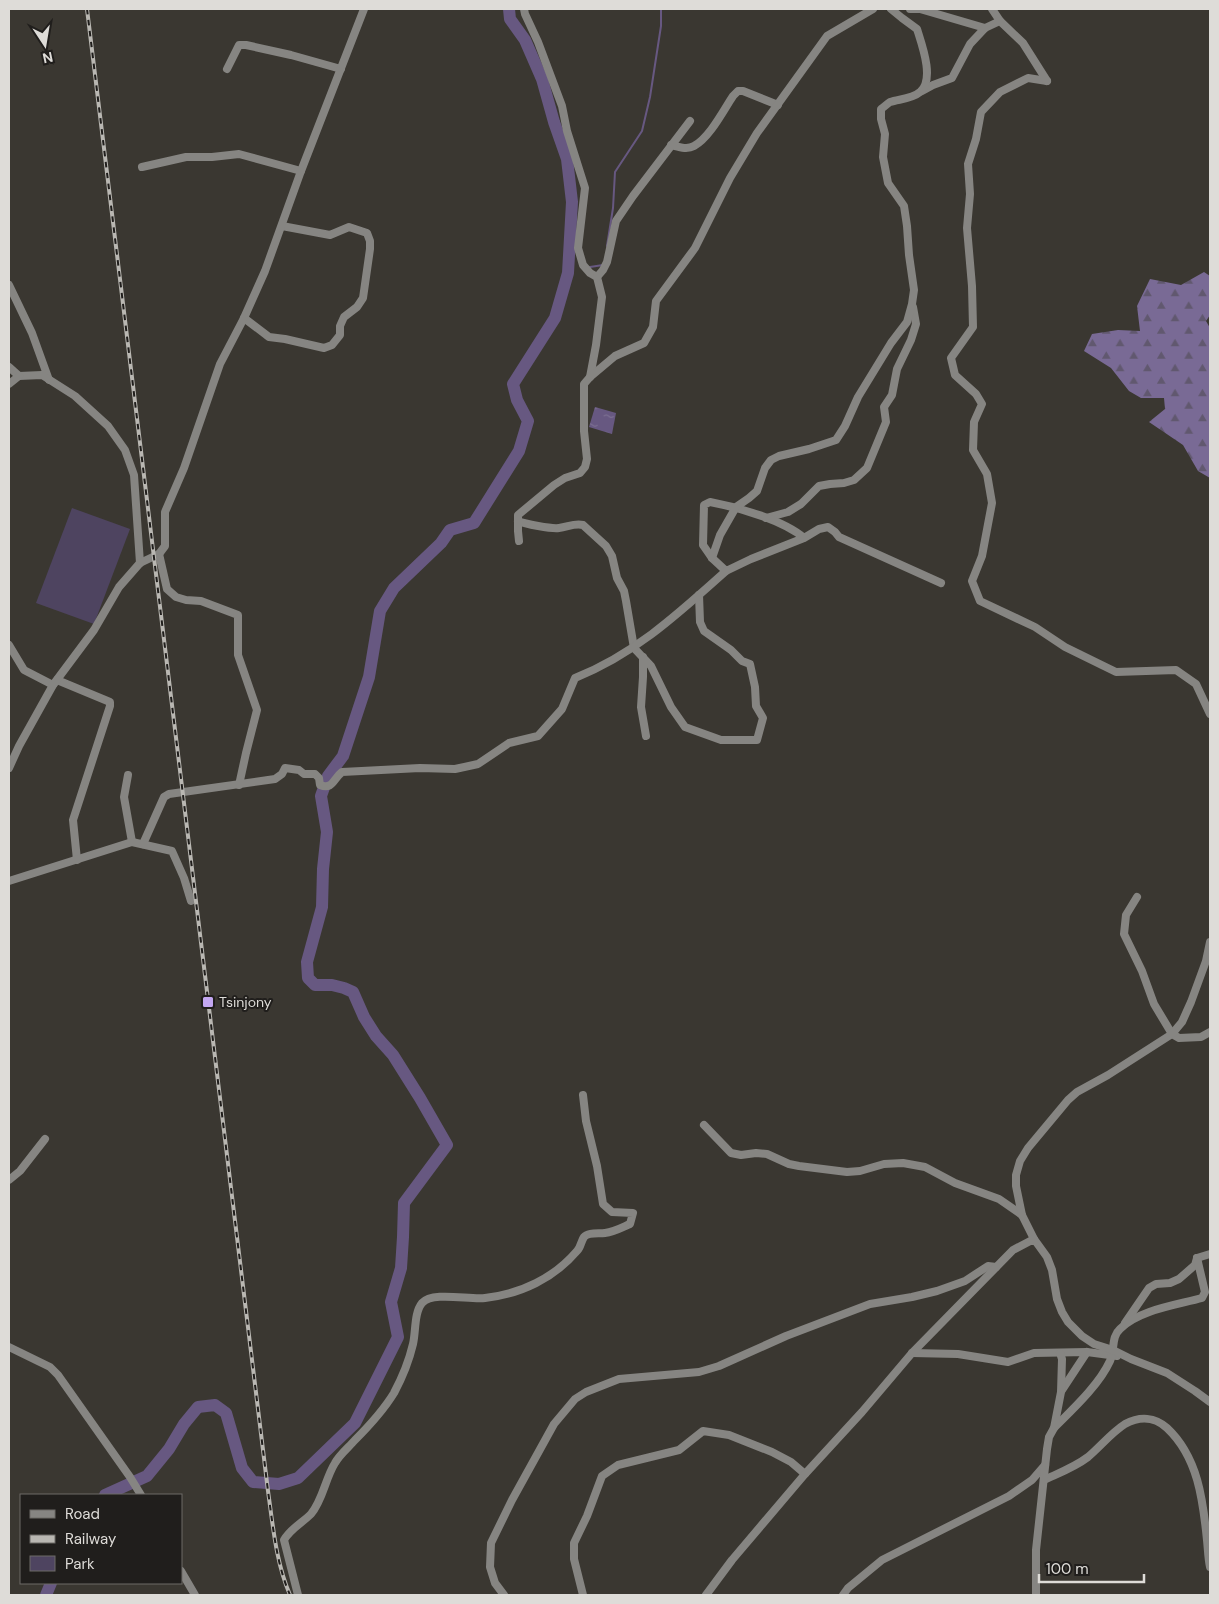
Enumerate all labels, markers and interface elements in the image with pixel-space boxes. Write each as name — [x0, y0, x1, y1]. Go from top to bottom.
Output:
north arrow — [20, 20, 70, 70]
text: N — [41, 48, 55, 68]
place label: Tsinjony — [219, 993, 272, 1011]
marker: Tsinjony — [201, 995, 215, 1009]
legend — [20, 1494, 182, 1584]
text: Road — [65, 1504, 100, 1524]
text: Railway — [65, 1529, 117, 1549]
scale bar — [1039, 1552, 1144, 1584]
text: Park — [65, 1554, 95, 1574]
text: 100 m — [1046, 1559, 1089, 1579]

